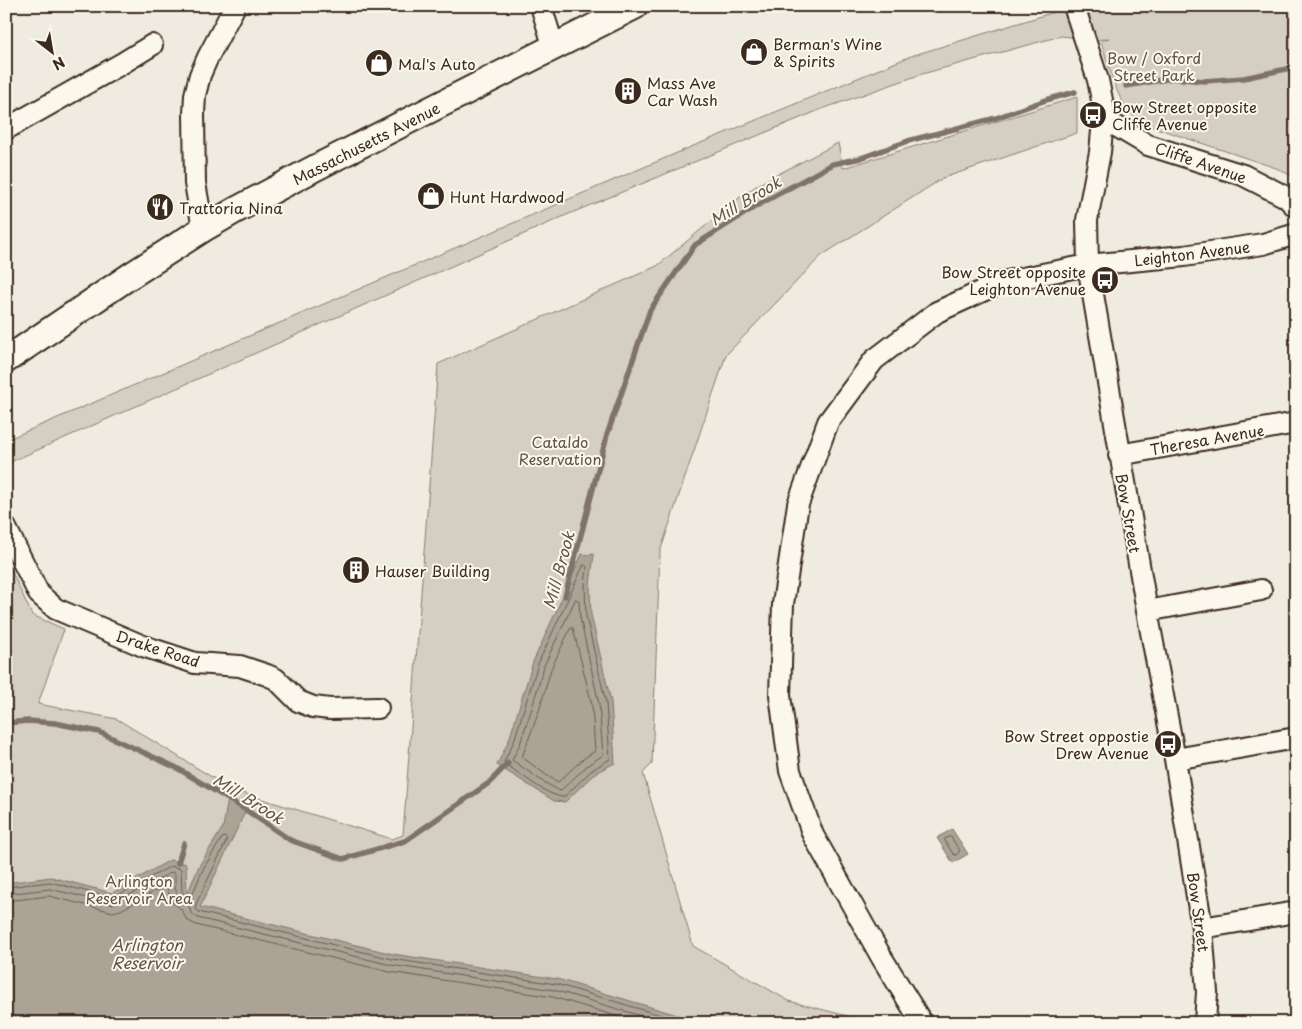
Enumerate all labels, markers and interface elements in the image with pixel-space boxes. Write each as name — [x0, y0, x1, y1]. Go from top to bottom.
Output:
north arrow — [28, 28, 78, 78]
place label: Berman's Wine & Spirits — [773, 32, 882, 72]
shop icon: Berman's Wine & Spirits — [739, 37, 769, 67]
park label: Bow / Oxford Street Park — [1107, 46, 1201, 86]
shop icon: Mal's Auto — [364, 48, 394, 78]
text: N — [49, 52, 69, 75]
place label: Mal's Auto — [398, 52, 476, 75]
place label: Mass Ave Car Wash — [647, 71, 718, 111]
building icon: Mass Ave Car Wash — [613, 76, 643, 106]
place label: Bow Street opposite Cliffe Avenue — [1112, 95, 1257, 135]
street label: Massachusetts Avenue — [288, 96, 444, 190]
bus stop icon: Bow Street opposite Cliffe Avenue — [1078, 100, 1108, 130]
street label: Cliffe Avenue — [1152, 136, 1250, 188]
water label: Mill Brook — [705, 169, 786, 231]
shop icon: Hunt Hardwood — [416, 181, 446, 211]
place label: Hunt Hardwood — [450, 185, 564, 208]
restaurant icon: Trattoria Nina — [145, 192, 175, 222]
place label: Trattoria Nina — [179, 196, 283, 219]
street label: Leighton Avenue — [1133, 234, 1251, 272]
place label: Bow Street opposite Leighton Avenue — [941, 260, 1086, 300]
bus stop icon: Bow Street opposite Leighton Avenue — [1090, 265, 1120, 295]
street label: Theresa Avenue — [1148, 418, 1266, 460]
park label: Cataldo Reservation — [519, 430, 601, 470]
street label: Bow Street — [1111, 471, 1147, 555]
water label: Mill Brook — [536, 528, 580, 611]
building icon: Hauser Building — [341, 555, 371, 585]
place label: Hauser Building — [375, 559, 490, 582]
street label: Drake Road — [113, 624, 203, 672]
place label: Bow Street oppostie Drew Avenue — [1004, 724, 1149, 764]
bus stop icon: Bow Street oppostie Drew Avenue — [1153, 729, 1183, 759]
water label: Mill Brook — [209, 767, 290, 830]
park label: Arlington Reservoir Area — [86, 869, 193, 909]
street label: Bow Street — [1182, 871, 1216, 953]
water label: Arlington Reservoir — [111, 932, 185, 974]

